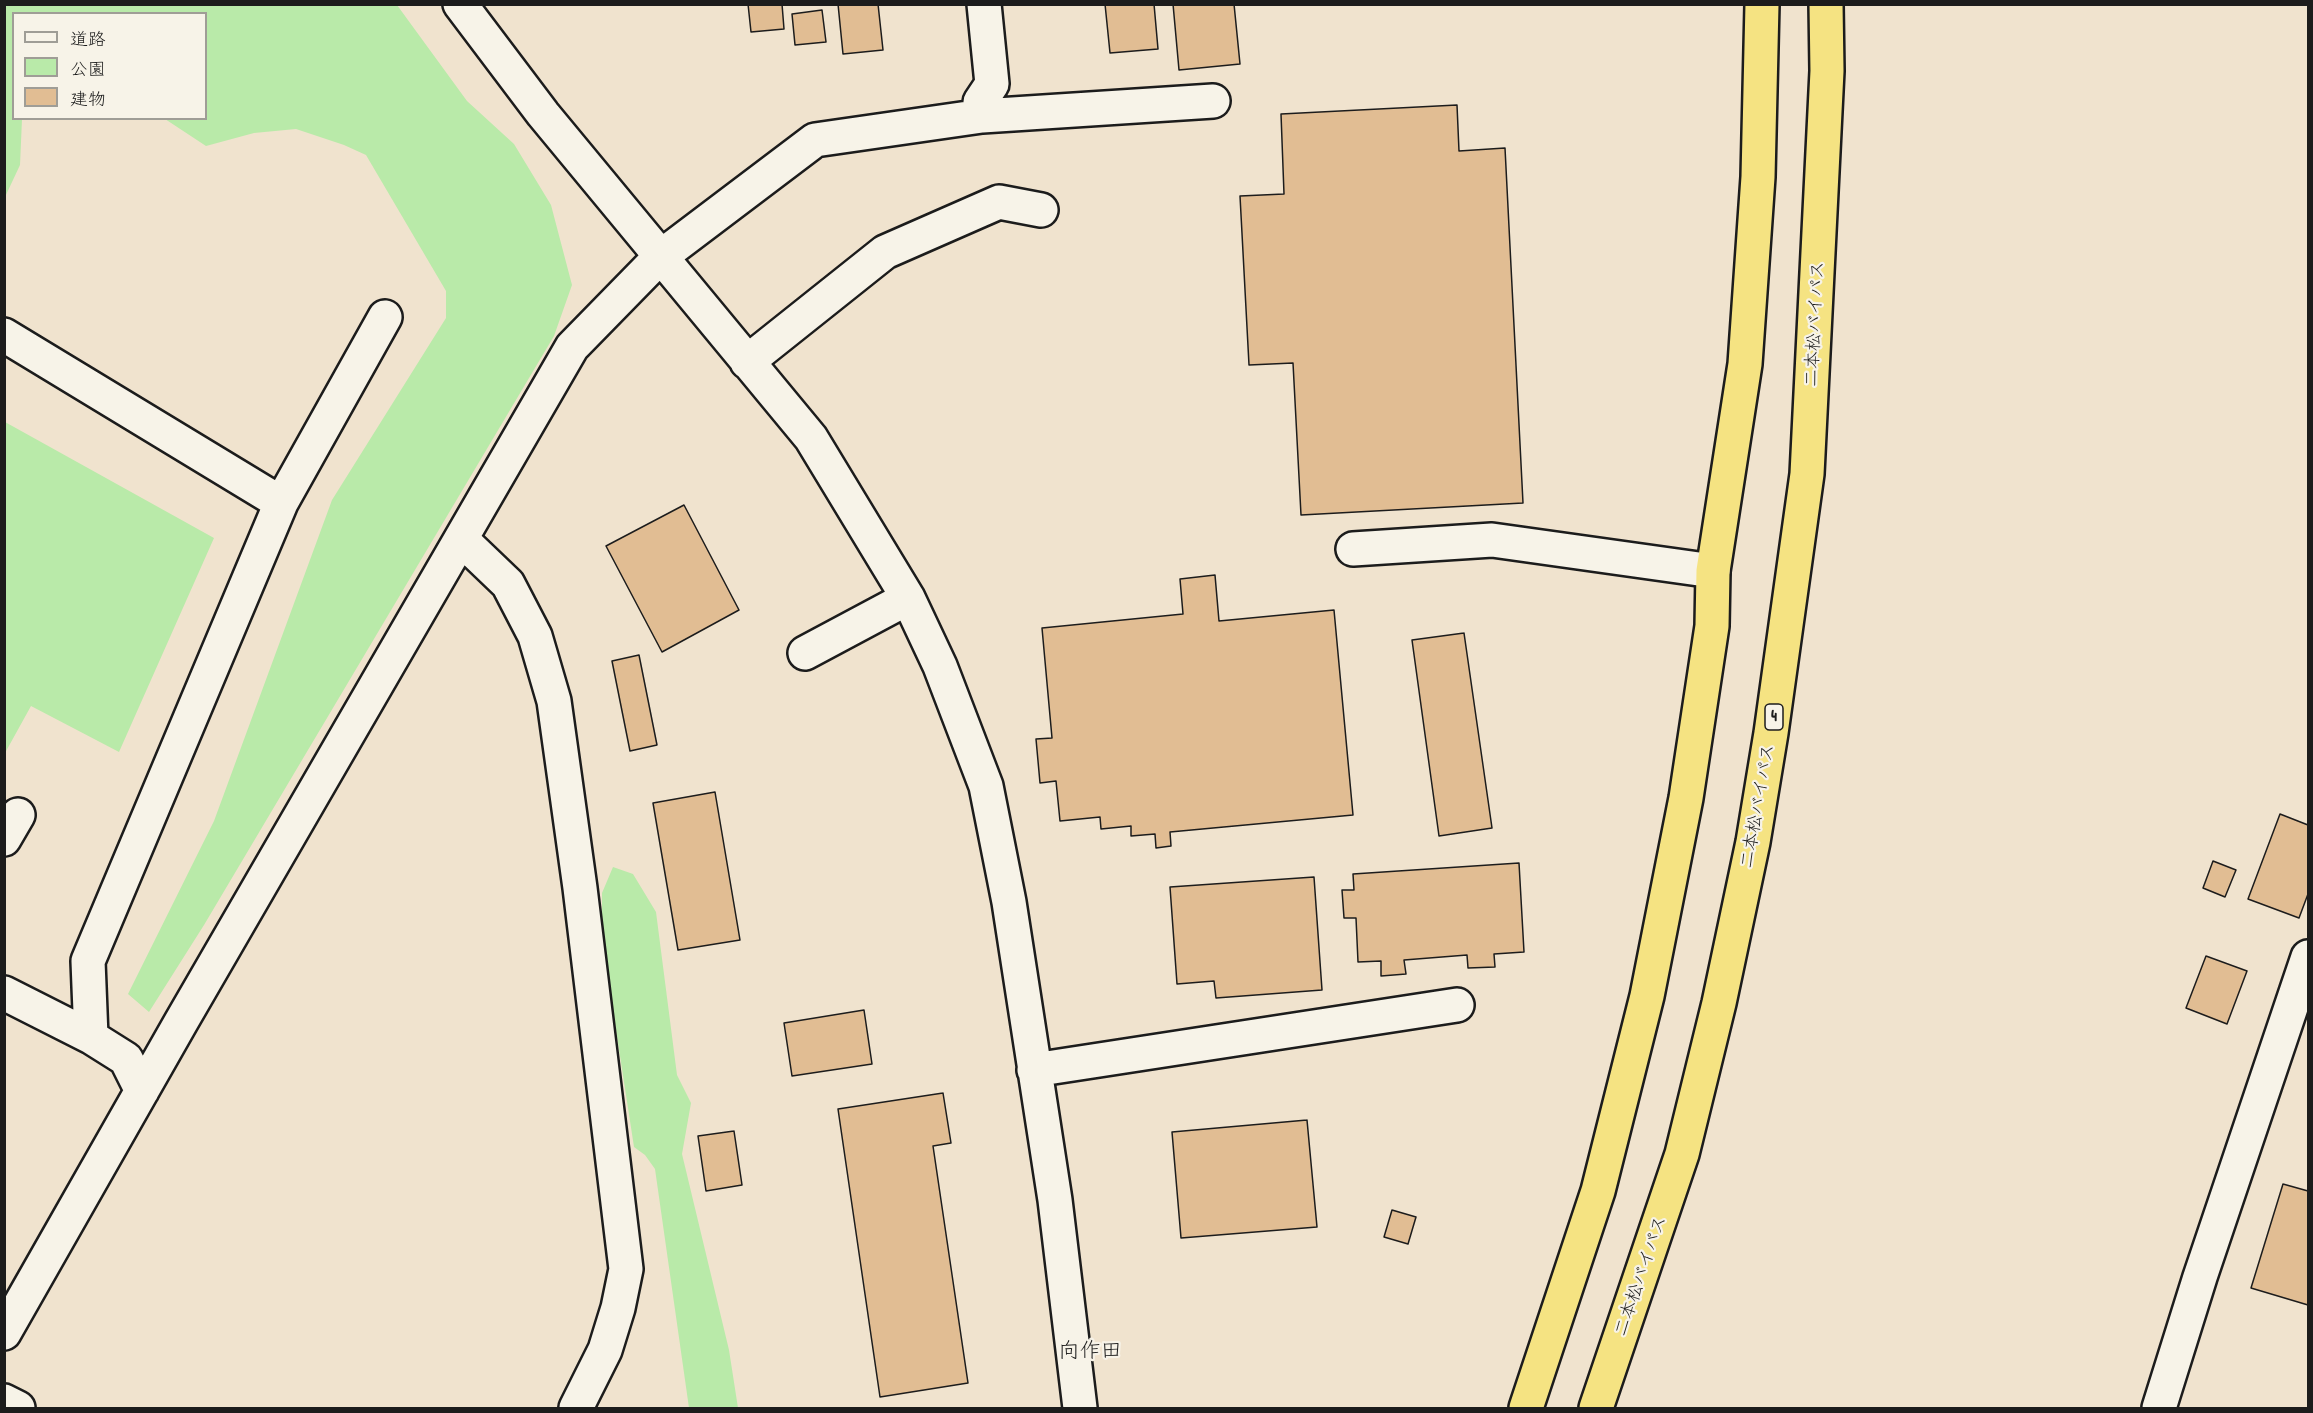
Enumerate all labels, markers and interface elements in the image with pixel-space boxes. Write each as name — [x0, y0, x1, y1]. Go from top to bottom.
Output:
legend — [12, 12, 207, 120]
text: 道路 — [70, 26, 106, 51]
text: 公園 — [70, 56, 106, 81]
text: 建物 — [70, 86, 106, 111]
street label: 二本松バイパス — [1801, 261, 1829, 387]
road number: 4 — [1765, 704, 1783, 730]
street label: 二本松バイパス — [1736, 742, 1780, 870]
street label: 二本松バイパス — [1610, 1213, 1672, 1339]
district label: 向作田 — [1059, 1338, 1121, 1364]

